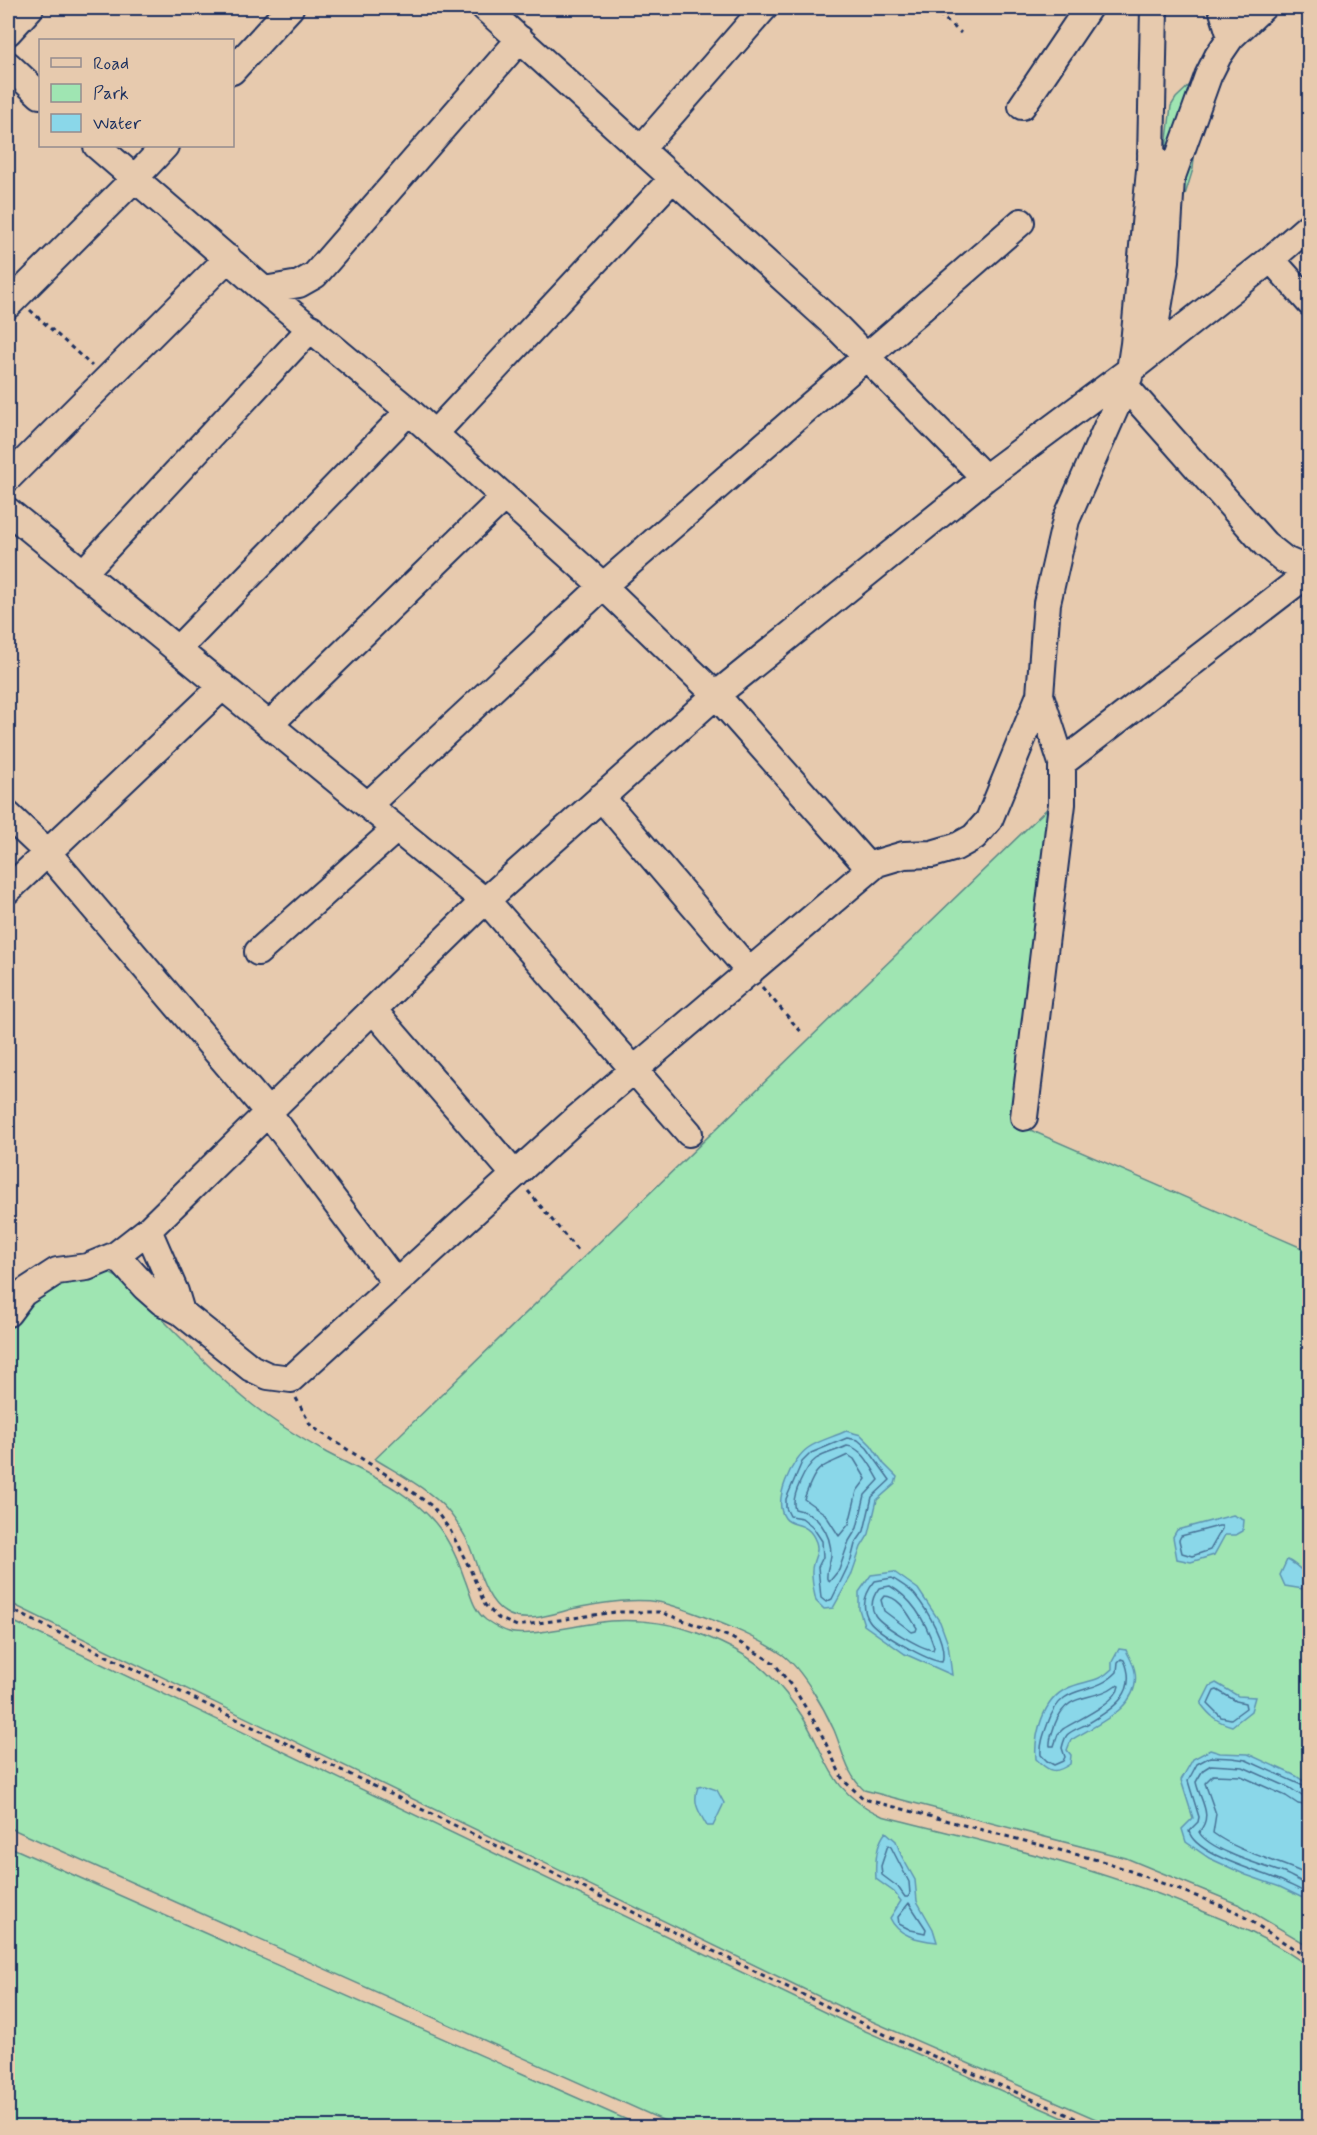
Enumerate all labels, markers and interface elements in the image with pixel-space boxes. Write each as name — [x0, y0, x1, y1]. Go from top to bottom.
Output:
legend — [39, 39, 234, 147]
text: Road — [93, 52, 129, 76]
text: Park — [93, 82, 129, 106]
text: Water — [93, 112, 142, 136]

